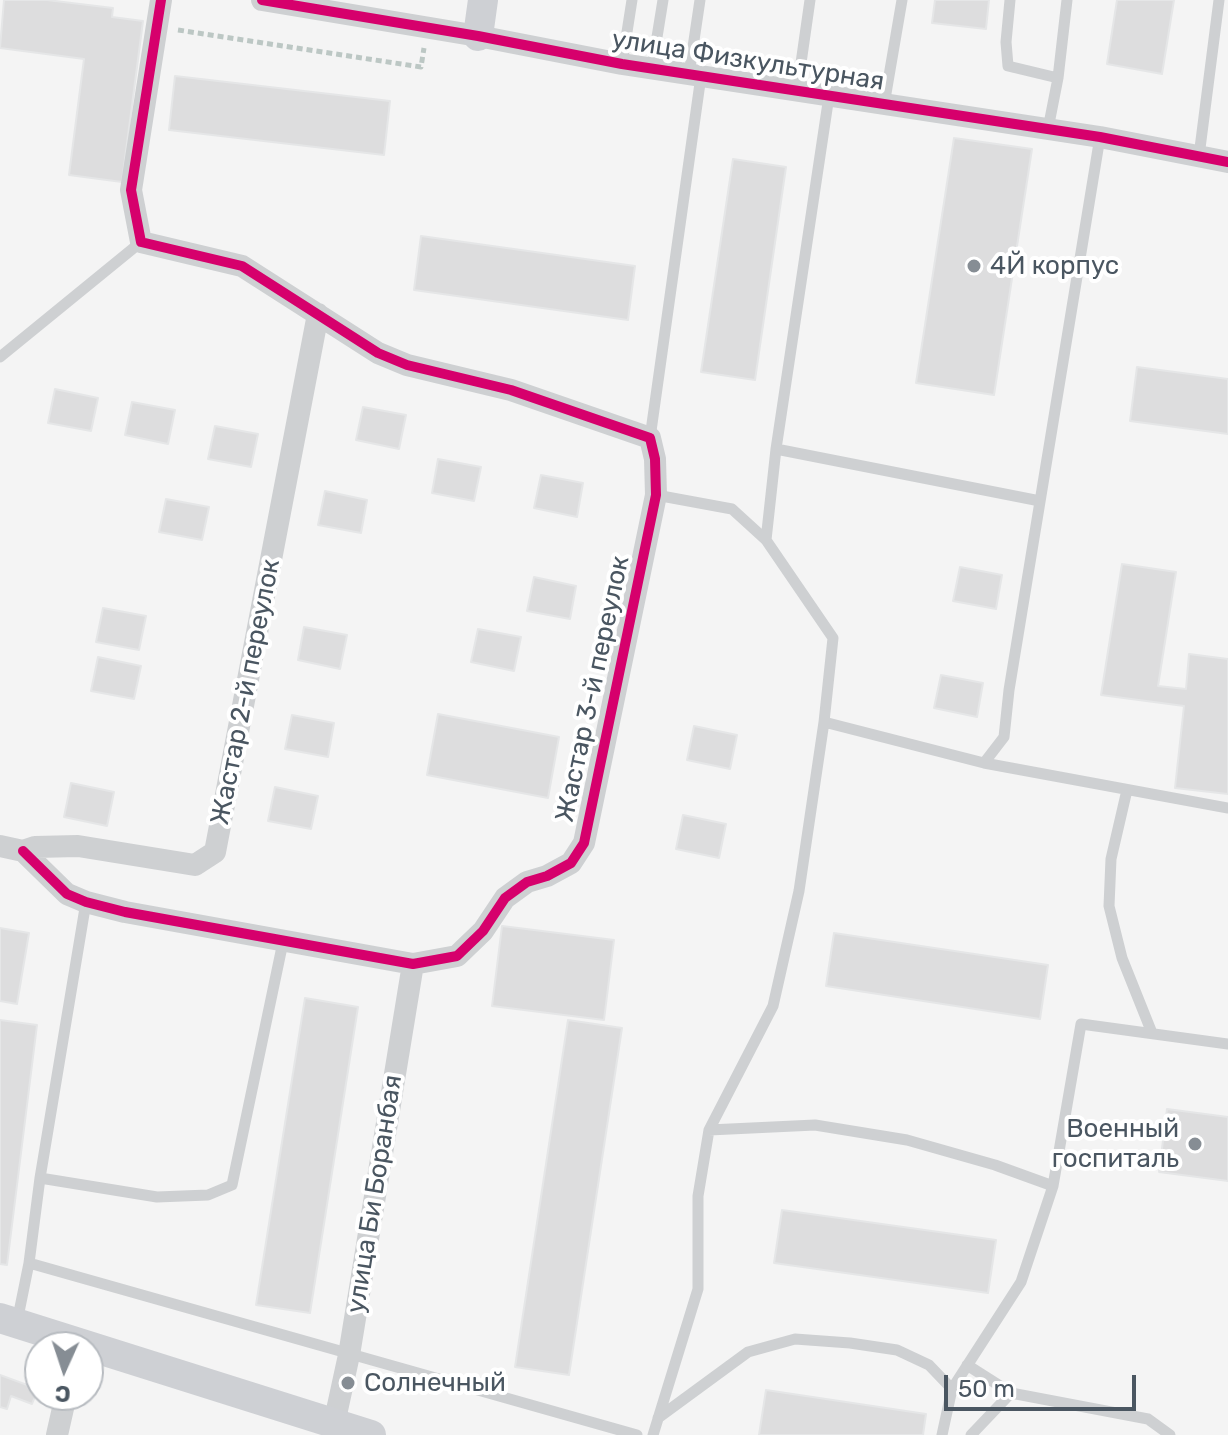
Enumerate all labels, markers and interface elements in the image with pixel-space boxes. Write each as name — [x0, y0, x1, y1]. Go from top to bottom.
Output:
street label: улица Физкультурная — [610, 24, 886, 98]
place label: 4Й корпус — [990, 250, 1119, 282]
marker: 4Й корпус — [965, 257, 983, 275]
street label: Жастар 3-й переулок — [550, 553, 636, 825]
street label: Жастар 2-й переулок — [205, 556, 287, 828]
street label: улица Би Боранбая — [341, 1073, 409, 1315]
place label: Военный госпиталь — [1052, 1113, 1179, 1174]
marker: Военный госпиталь — [1186, 1135, 1204, 1153]
north arrow — [24, 1331, 104, 1411]
scale bar — [948, 1359, 1140, 1409]
place label: Солнечный — [364, 1367, 506, 1399]
marker: Солнечный — [339, 1374, 357, 1392]
text: 50 m — [958, 1375, 1015, 1403]
text: С — [54, 1380, 71, 1407]

